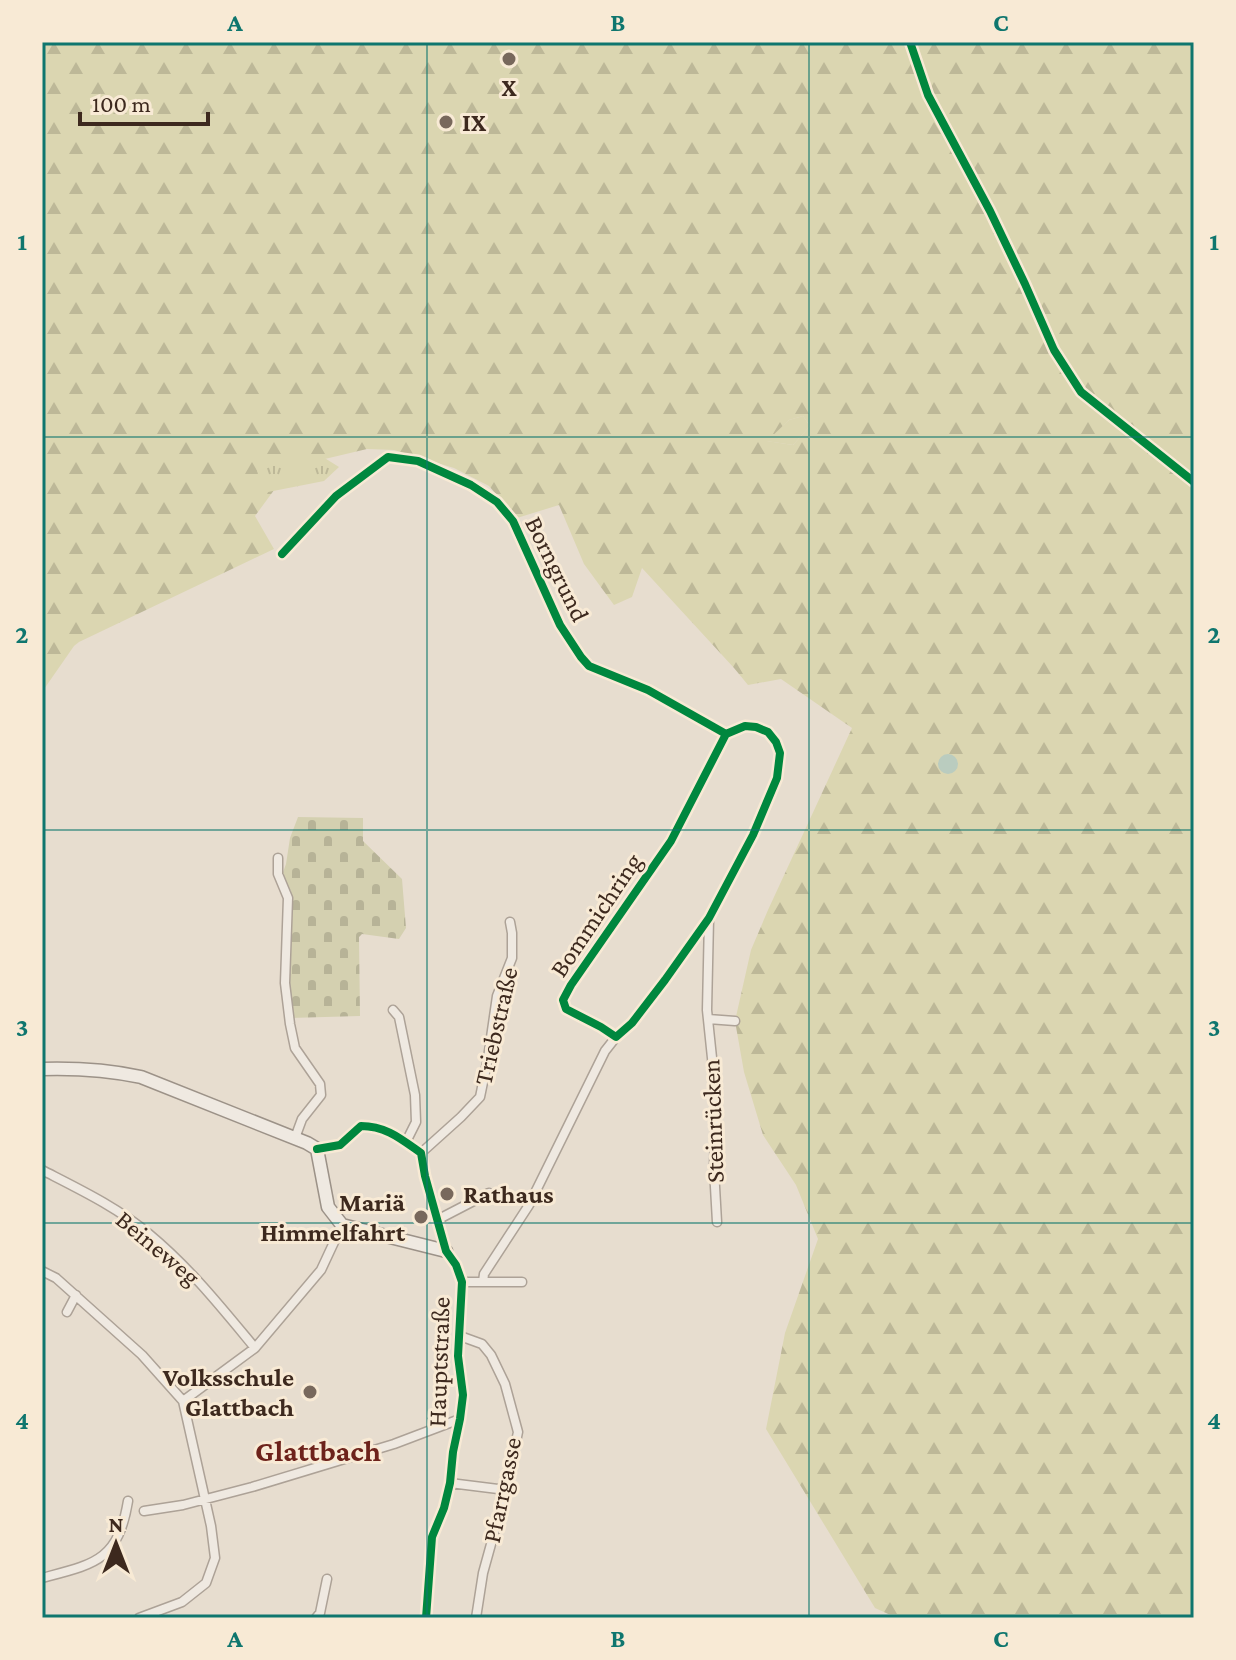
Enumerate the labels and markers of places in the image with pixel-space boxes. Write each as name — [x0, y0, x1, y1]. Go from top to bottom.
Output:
marker: X — [500, 50, 518, 68]
place label: X — [501, 73, 517, 102]
place label: IX — [462, 108, 487, 137]
marker: IX — [437, 113, 455, 131]
place label: Rathaus — [463, 1180, 554, 1209]
marker: Rathaus — [438, 1185, 456, 1203]
place label: Mariä Himmelfahrt — [260, 1188, 406, 1247]
marker: Mariä Himmelfahrt — [412, 1208, 430, 1226]
place label: Volksschule Glattbach — [162, 1363, 294, 1422]
marker: Volksschule Glattbach — [301, 1383, 319, 1401]

